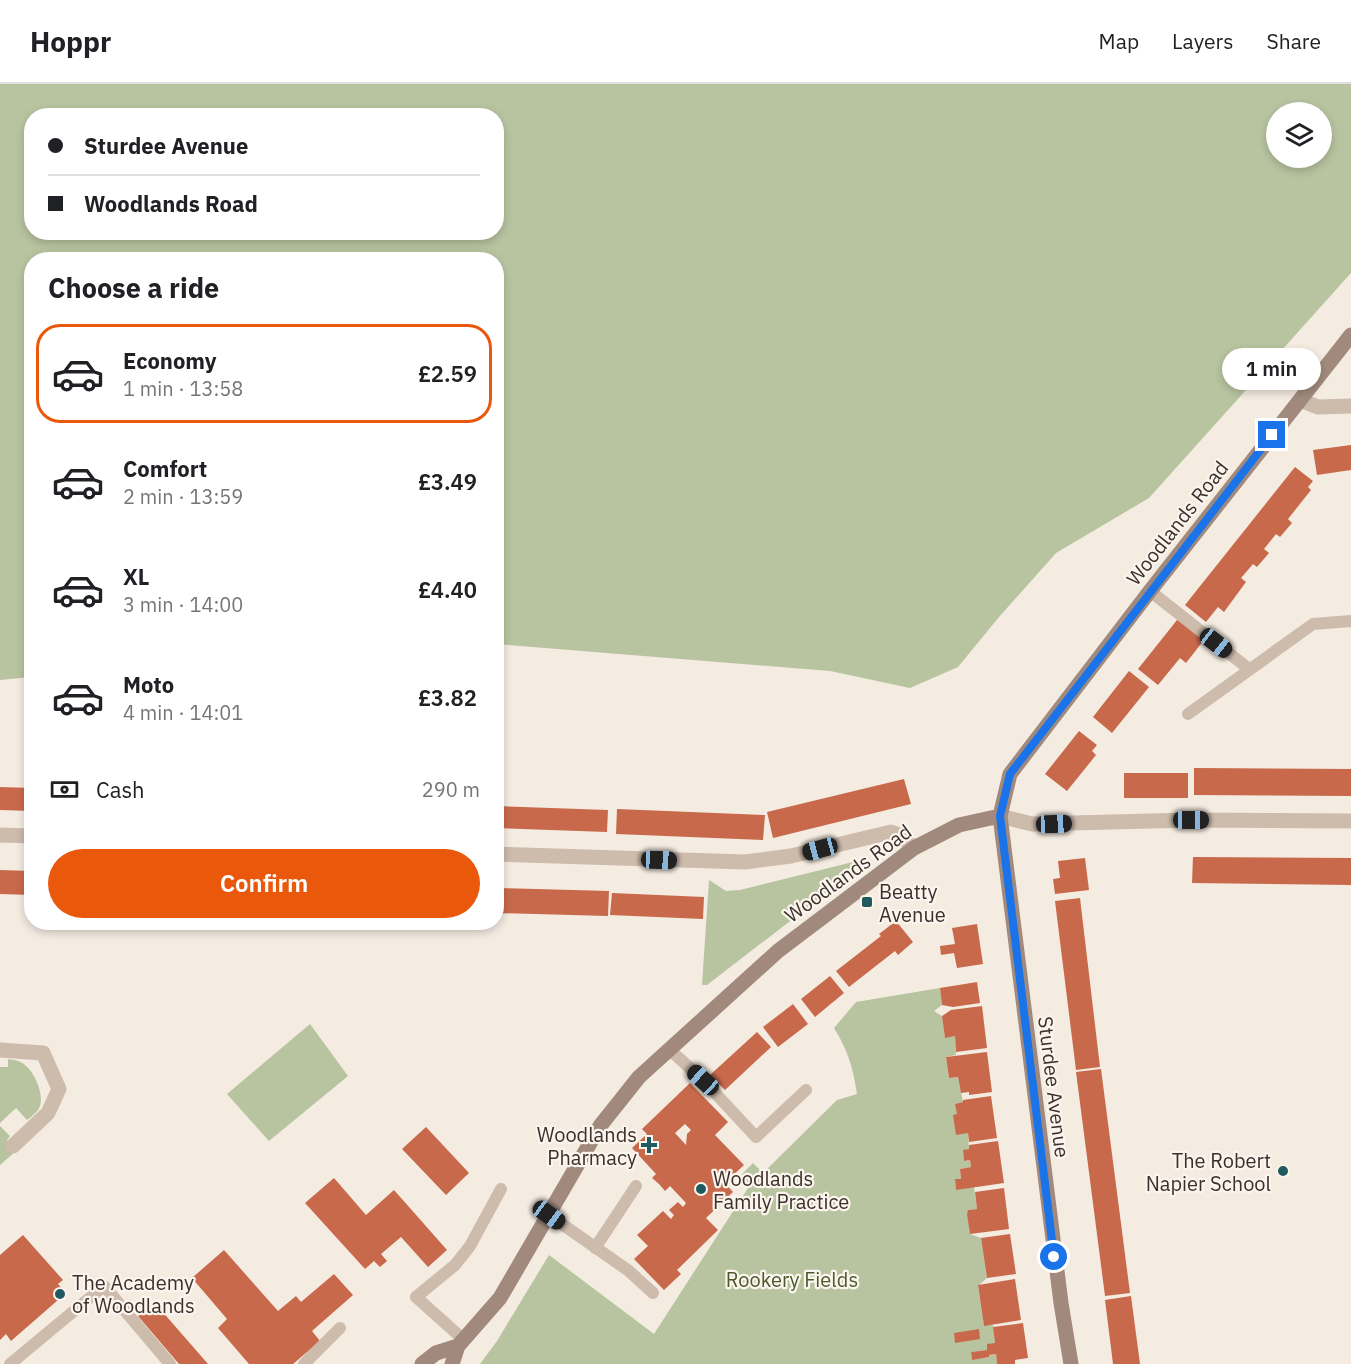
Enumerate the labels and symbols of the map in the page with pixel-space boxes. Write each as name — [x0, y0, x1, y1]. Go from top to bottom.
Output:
callout: 1 min — [1222, 348, 1322, 390]
route end — [1258, 421, 1285, 448]
street label: Woodlands Road — [1120, 455, 1234, 591]
car — [1196, 625, 1236, 661]
car — [1173, 811, 1209, 829]
car — [1036, 814, 1072, 834]
street label: Woodlands Road — [779, 818, 917, 928]
car — [800, 836, 840, 862]
car — [641, 850, 677, 870]
place label: Beatty Avenue — [879, 878, 946, 928]
marker: Beatty Avenue — [860, 895, 874, 909]
street label: Sturdee Avenue — [1032, 1015, 1076, 1159]
car — [684, 1061, 722, 1099]
place label: Woodlands Pharmacy — [537, 1121, 637, 1171]
marker: Woodlands Pharmacy — [642, 1138, 656, 1152]
place label: The Robert Napier School — [1146, 1147, 1271, 1197]
marker: The Robert Napier School — [1276, 1164, 1290, 1178]
place label: Woodlands Family Practice — [713, 1165, 849, 1215]
marker: Woodlands Family Practice — [694, 1182, 708, 1196]
car — [529, 1197, 569, 1233]
route start — [1040, 1243, 1067, 1270]
park label: Rookery Fields — [726, 1266, 858, 1293]
place label: The Academy of Woodlands — [72, 1269, 195, 1319]
marker: The Academy of Woodlands — [53, 1287, 67, 1301]

